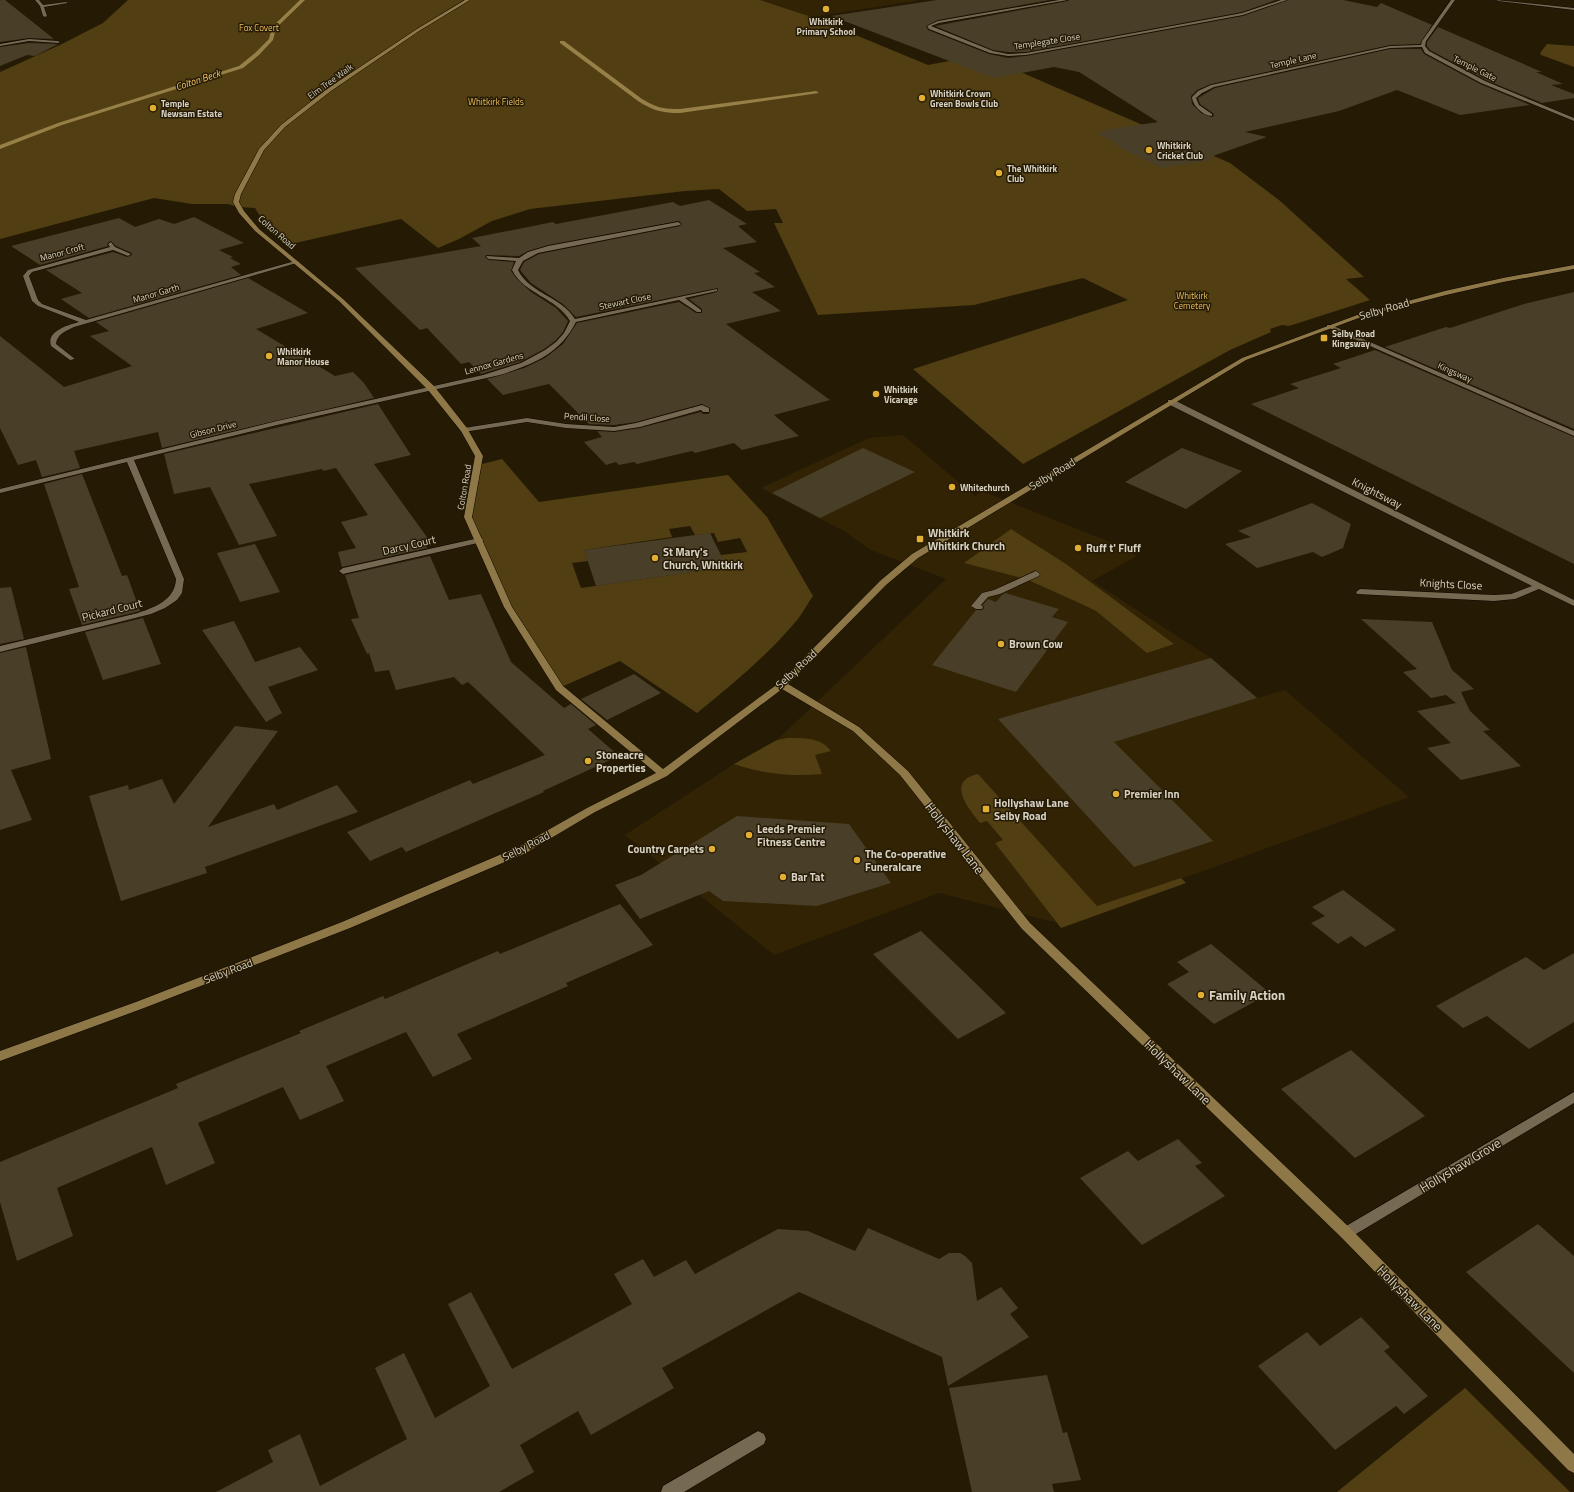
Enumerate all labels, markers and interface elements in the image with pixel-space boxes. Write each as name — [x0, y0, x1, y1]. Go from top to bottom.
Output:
marker: Whitkirk Primary School — [821, 4, 831, 14]
place label: Whitkirk Primary School — [797, 15, 855, 38]
park label: Fox Covert — [239, 21, 280, 34]
street label: Templegate Close — [1013, 29, 1081, 53]
street label: Temple Lane — [1268, 48, 1318, 72]
street label: Temple Gate — [1451, 52, 1499, 84]
street label: Elm Tree Walk — [305, 60, 356, 102]
water label: Colton Beck — [174, 65, 224, 94]
place label: Whitkirk Crown Green Bowls Club — [930, 87, 998, 110]
marker: Whitkirk Crown Green Bowls Club — [917, 93, 927, 103]
park label: Whitkirk Fields — [468, 95, 524, 108]
place label: Temple Newsam Estate — [161, 97, 222, 120]
marker: Temple Newsam Estate — [148, 103, 158, 113]
place label: Whitkirk Cricket Club — [1157, 139, 1203, 162]
marker: Whitkirk Cricket Club — [1144, 145, 1154, 155]
place label: The Whitkirk Club — [1007, 162, 1058, 185]
marker: The Whitkirk Club — [994, 168, 1004, 178]
street label: Colton Road — [255, 212, 299, 252]
street label: Manor Croft — [38, 240, 86, 264]
street label: Manor Garth — [131, 280, 181, 306]
street label: Stewart Close — [598, 289, 652, 313]
park label: Whitkirk Cemetery — [1174, 289, 1211, 312]
street label: Selby Road — [1357, 294, 1411, 324]
place label: Selby Road Kingsway — [1332, 327, 1375, 350]
marker: Selby Road Kingsway — [1319, 333, 1329, 343]
place label: Whitkirk Manor House — [277, 345, 329, 368]
street label: Lennox Gardens — [463, 348, 525, 378]
marker: Whitkirk Manor House — [264, 351, 274, 361]
street label: Kingsway — [1436, 359, 1475, 386]
place label: Whitkirk Vicarage — [884, 383, 918, 406]
marker: Whitkirk Vicarage — [871, 389, 881, 399]
street label: Pendil Close — [564, 409, 611, 425]
street label: Gibson Drive — [188, 417, 238, 441]
street label: Selby Road — [1026, 454, 1078, 494]
street label: Colton Road — [454, 463, 474, 511]
street label: Knightsway — [1349, 474, 1405, 513]
place label: Whitechurch — [960, 481, 1010, 494]
marker: Whitechurch — [947, 482, 957, 492]
place label: Whitkirk Whitkirk Church — [928, 525, 1005, 554]
street label: Darcy Court — [381, 531, 437, 559]
marker: Whitkirk Whitkirk Church — [915, 534, 925, 544]
place label: Ruff t' Fluff — [1086, 540, 1141, 556]
marker: Ruff t' Fluff — [1073, 543, 1083, 553]
place label: St Mary's Church, Whitkirk — [663, 544, 743, 573]
marker: St Mary's Church, Whitkirk — [650, 553, 660, 563]
street label: Knights Close — [1419, 574, 1483, 594]
street label: Pickard Court — [80, 595, 144, 625]
place label: Brown Cow — [1009, 636, 1063, 652]
marker: Brown Cow — [996, 639, 1006, 649]
street label: Selby Road — [772, 646, 820, 692]
place label: Stoneacre Properties — [596, 747, 646, 776]
marker: Stoneacre Properties — [583, 756, 593, 766]
place label: Premier Inn — [1124, 786, 1180, 802]
marker: Premier Inn — [1111, 789, 1121, 799]
place label: Hollyshaw Lane Selby Road — [994, 795, 1069, 824]
street label: Hollyshaw Lane — [921, 798, 989, 878]
marker: Hollyshaw Lane Selby Road — [981, 804, 991, 814]
place label: Leeds Premier Fitness Centre — [757, 821, 826, 850]
street label: Selby Road — [500, 827, 553, 865]
marker: Leeds Premier Fitness Centre — [744, 830, 754, 840]
place label: Country Carpets — [628, 841, 704, 857]
marker: Country Carpets — [707, 844, 717, 854]
place label: The Co-operative Funeralcare — [865, 846, 947, 875]
marker: The Co-operative Funeralcare — [852, 855, 862, 865]
place label: Bar Tat — [791, 869, 824, 885]
marker: Bar Tat — [778, 872, 788, 882]
street label: Selby Road — [201, 954, 255, 988]
place label: Family Action — [1209, 985, 1285, 1005]
marker: Family Action — [1196, 990, 1206, 1000]
street label: Hollyshaw Lane — [1140, 1035, 1216, 1109]
street label: Hollyshaw Grove — [1415, 1133, 1505, 1197]
street label: Hollyshaw Lane — [1372, 1260, 1448, 1336]

